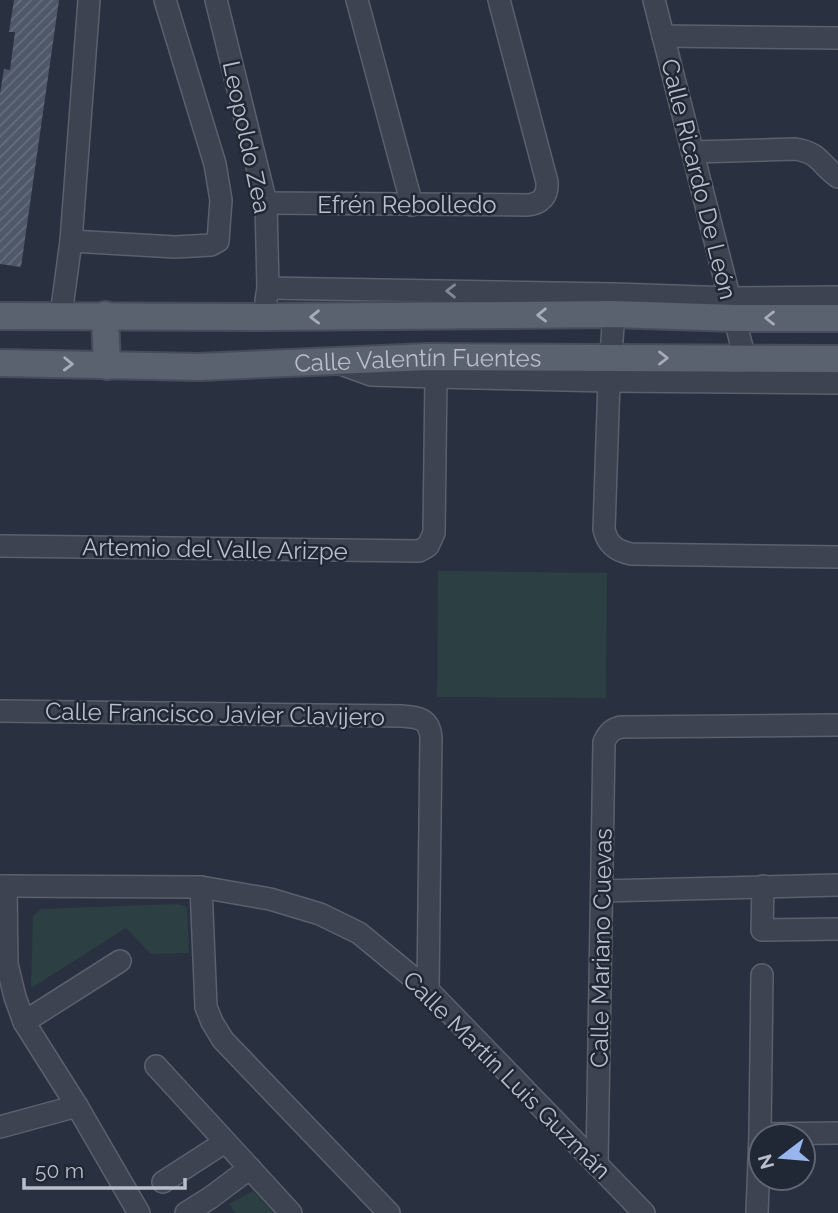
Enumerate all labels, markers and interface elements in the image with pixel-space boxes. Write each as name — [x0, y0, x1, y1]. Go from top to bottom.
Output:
street label: Calle Ricardo De León — [655, 56, 743, 302]
street label: Leopoldo Zea — [217, 58, 277, 216]
street label: Efrén Rebolledo — [317, 190, 497, 219]
one-way arrow — [446, 283, 456, 299]
one-way arrow — [537, 307, 547, 323]
one-way arrow — [309, 309, 320, 325]
one-way arrow — [764, 310, 775, 326]
street label: Calle Valentín Fuentes — [294, 342, 541, 377]
one-way arrow — [658, 350, 669, 366]
one-way arrow — [63, 357, 74, 372]
street label: Artemio del Valle Arizpe — [82, 532, 348, 566]
street label: Calle Francisco Javier Clavijero — [45, 697, 385, 731]
street label: Calle Mariano Cuevas — [584, 828, 618, 1068]
street label: Calle Martín Luis Guzmán — [397, 965, 617, 1185]
north arrow — [747, 1122, 817, 1192]
scale bar — [24, 1146, 186, 1190]
text: N — [753, 1152, 778, 1172]
text: 50 m — [35, 1158, 84, 1183]

